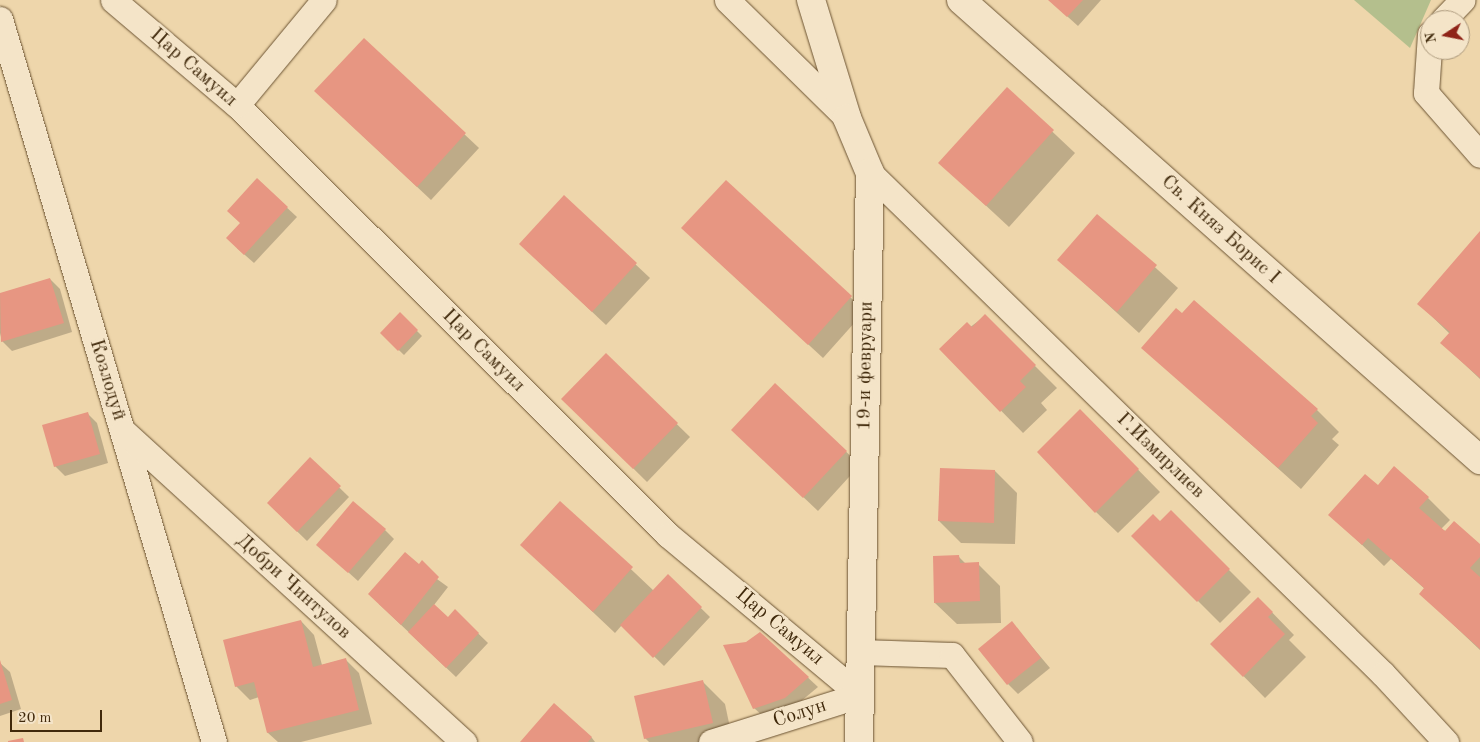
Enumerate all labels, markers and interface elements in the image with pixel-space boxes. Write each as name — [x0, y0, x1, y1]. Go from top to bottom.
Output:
north arrow — [1420, 10, 1470, 60]
street label: Цар Самуил — [144, 23, 242, 113]
text: N — [1423, 31, 1439, 44]
street label: Св. Княз Борис I — [1156, 170, 1284, 290]
street label: 19-и февруари — [853, 301, 879, 431]
street label: Цар Самуил — [436, 304, 530, 398]
street label: Козлодуй — [83, 336, 131, 424]
street label: Г.Измирлиев — [1111, 408, 1209, 504]
street label: Добри Чинтулов — [231, 529, 355, 645]
street label: Цар Самуил — [730, 583, 828, 671]
street label: Солун — [770, 694, 830, 734]
scale bar — [12, 700, 105, 732]
text: 20 m — [18, 711, 52, 726]

